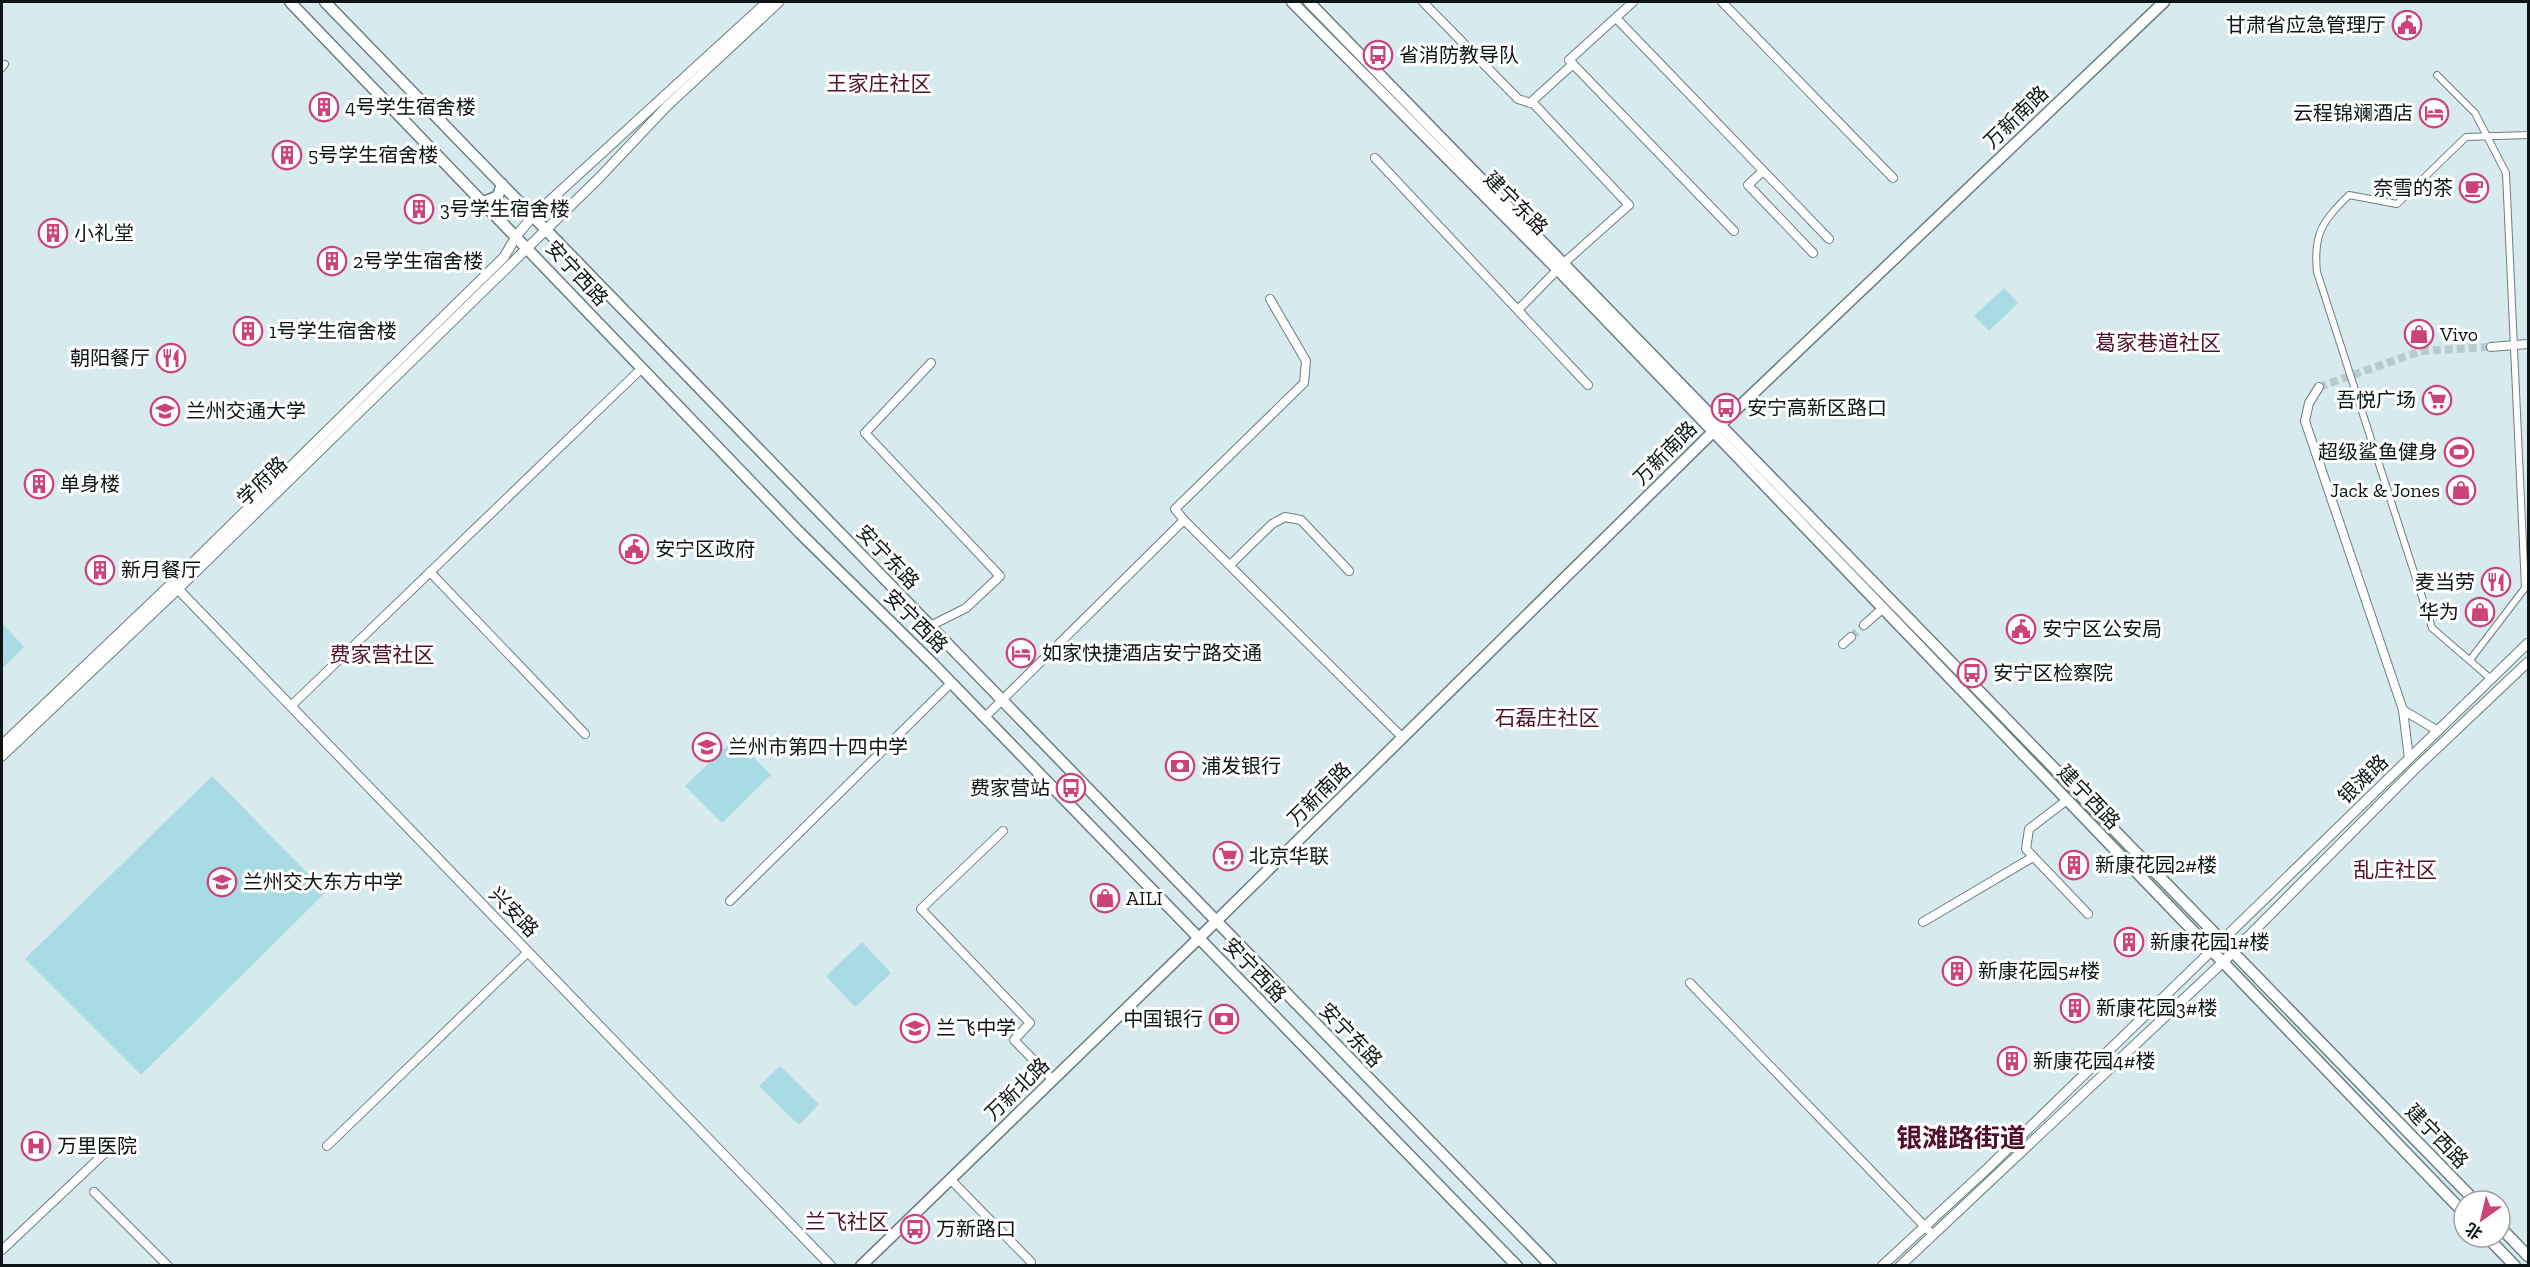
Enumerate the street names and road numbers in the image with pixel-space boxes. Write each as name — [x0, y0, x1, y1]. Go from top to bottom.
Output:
street label: 万新南路 — [1979, 81, 2053, 153]
street label: 建宁东路 — [1479, 166, 1553, 240]
street label: 安宁西路 — [541, 236, 613, 310]
street label: 万新南路 — [1628, 416, 1702, 490]
street label: 学府路 — [232, 452, 292, 510]
street label: 安宁东路 — [852, 520, 924, 594]
street label: 安宁西路 — [879, 584, 953, 658]
street label: 银滩路 — [2333, 750, 2393, 808]
street label: 万新南路 — [1282, 757, 1356, 831]
street label: 建宁西路 — [2053, 760, 2125, 834]
street label: 兴安路 — [485, 882, 543, 942]
street label: 安宁西路 — [1219, 933, 1291, 1007]
street label: 安宁东路 — [1315, 998, 1387, 1072]
street label: 万新北路 — [980, 1053, 1054, 1125]
street label: 建宁西路 — [2401, 1099, 2473, 1173]

